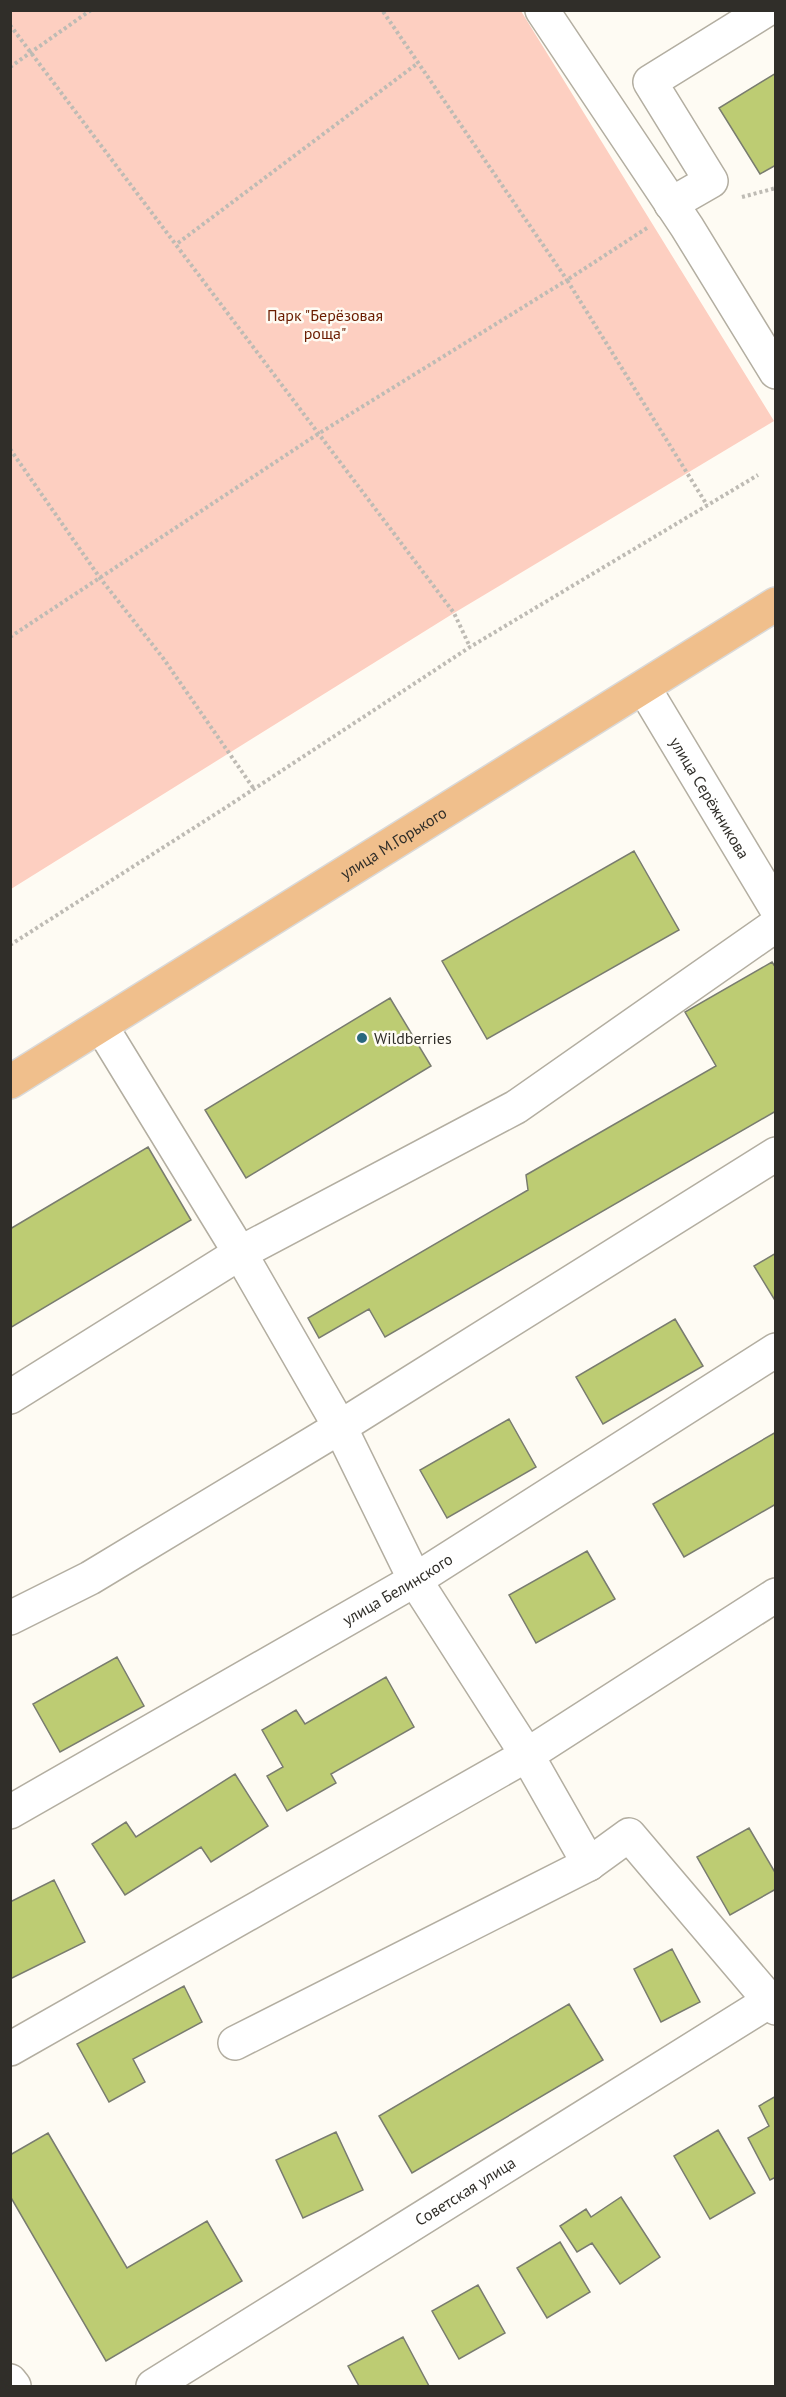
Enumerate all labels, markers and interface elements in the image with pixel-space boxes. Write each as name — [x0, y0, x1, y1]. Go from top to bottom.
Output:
park label: Парк "Берёзовая роща" — [267, 305, 383, 343]
street label: улица Серёжникова — [666, 733, 754, 862]
street label: улица М.Горького — [337, 802, 450, 883]
place label: Wildberries — [374, 1028, 452, 1048]
marker: Wildberries — [355, 1031, 369, 1045]
street label: улица Белинского — [339, 1549, 456, 1629]
street label: Советская улица — [411, 2152, 519, 2230]

